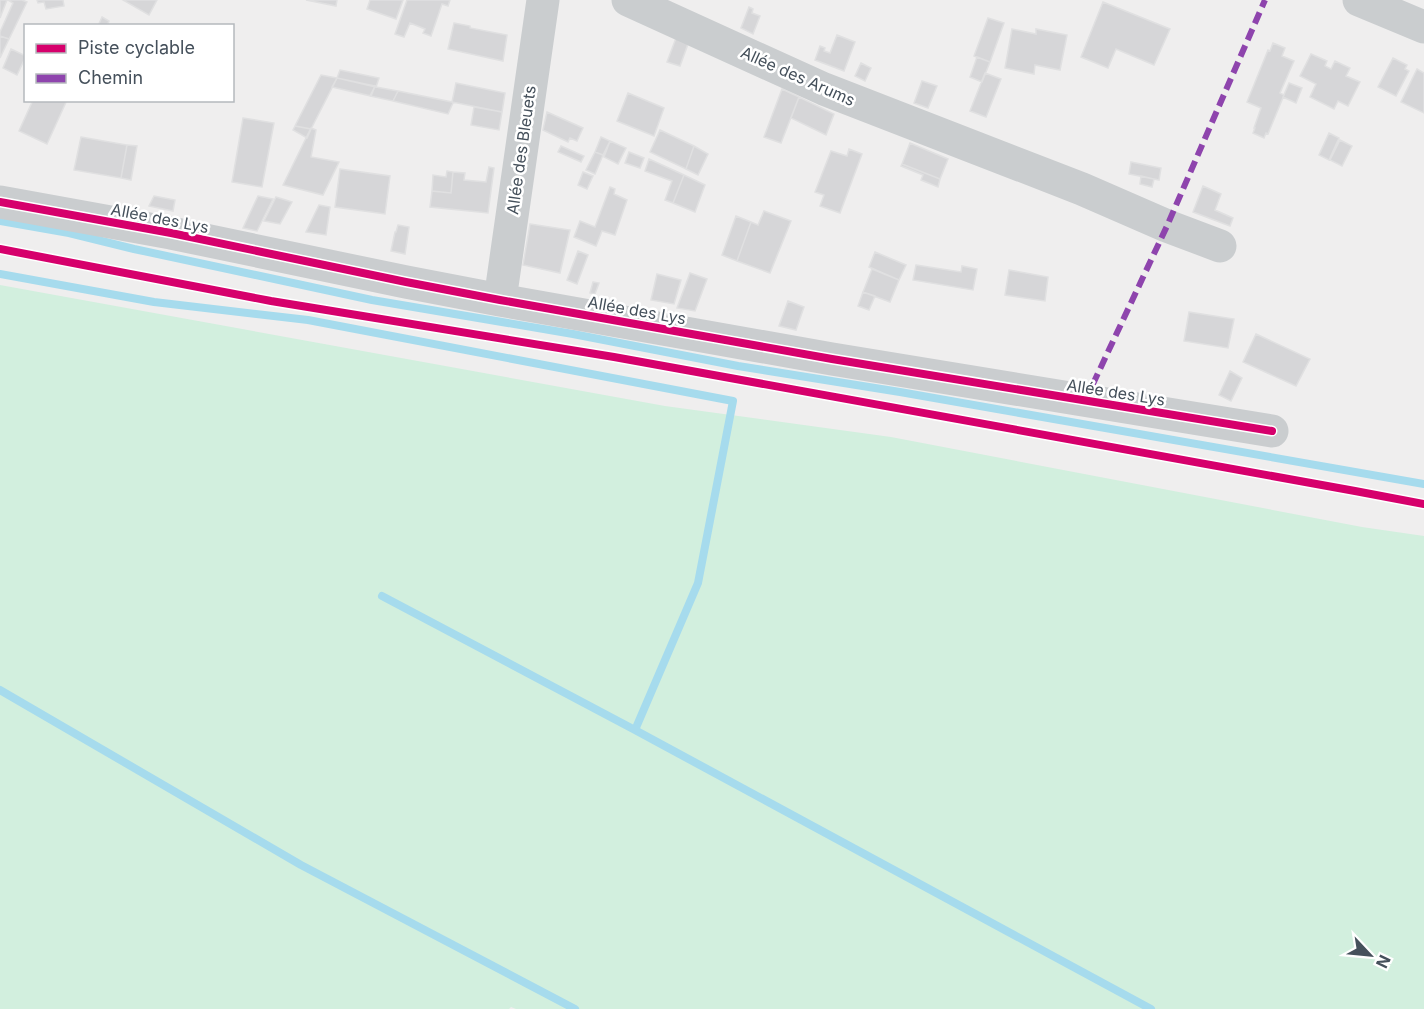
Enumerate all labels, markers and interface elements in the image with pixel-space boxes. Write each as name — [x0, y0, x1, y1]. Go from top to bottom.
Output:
legend — [24, 24, 234, 102]
text: Piste cyclable — [78, 37, 195, 58]
street label: Allée des Arums — [738, 42, 858, 110]
text: Chemin — [78, 67, 143, 88]
street label: Allée des Bleuets — [502, 84, 540, 216]
street label: Allée des Lys — [109, 199, 211, 237]
street label: Allée des Lys — [586, 292, 688, 328]
street label: Allée des Lys — [1065, 374, 1167, 410]
north arrow — [1340, 925, 1400, 985]
text: N — [1372, 952, 1395, 971]

